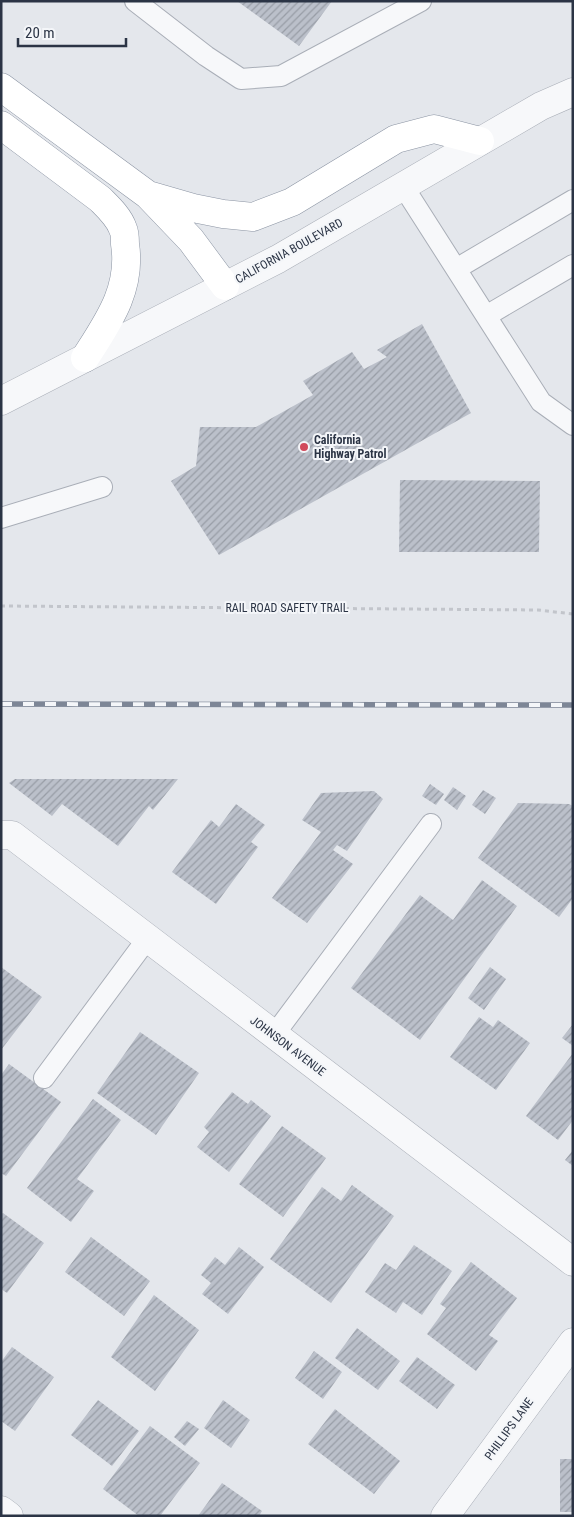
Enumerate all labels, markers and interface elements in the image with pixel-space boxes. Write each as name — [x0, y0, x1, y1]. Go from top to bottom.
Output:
scale bar — [18, 15, 125, 47]
text: 20 m — [25, 24, 55, 42]
street label: CALIFORNIA BOULEVARD — [233, 216, 345, 286]
place label: California Highway Patrol — [314, 433, 386, 461]
marker: California Highway Patrol — [298, 441, 310, 453]
street label: RAIL ROAD SAFETY TRAIL — [225, 601, 349, 615]
street label: JOHNSON AVENUE — [248, 1013, 328, 1079]
street label: PHILLIPS LANE — [482, 1395, 536, 1463]

